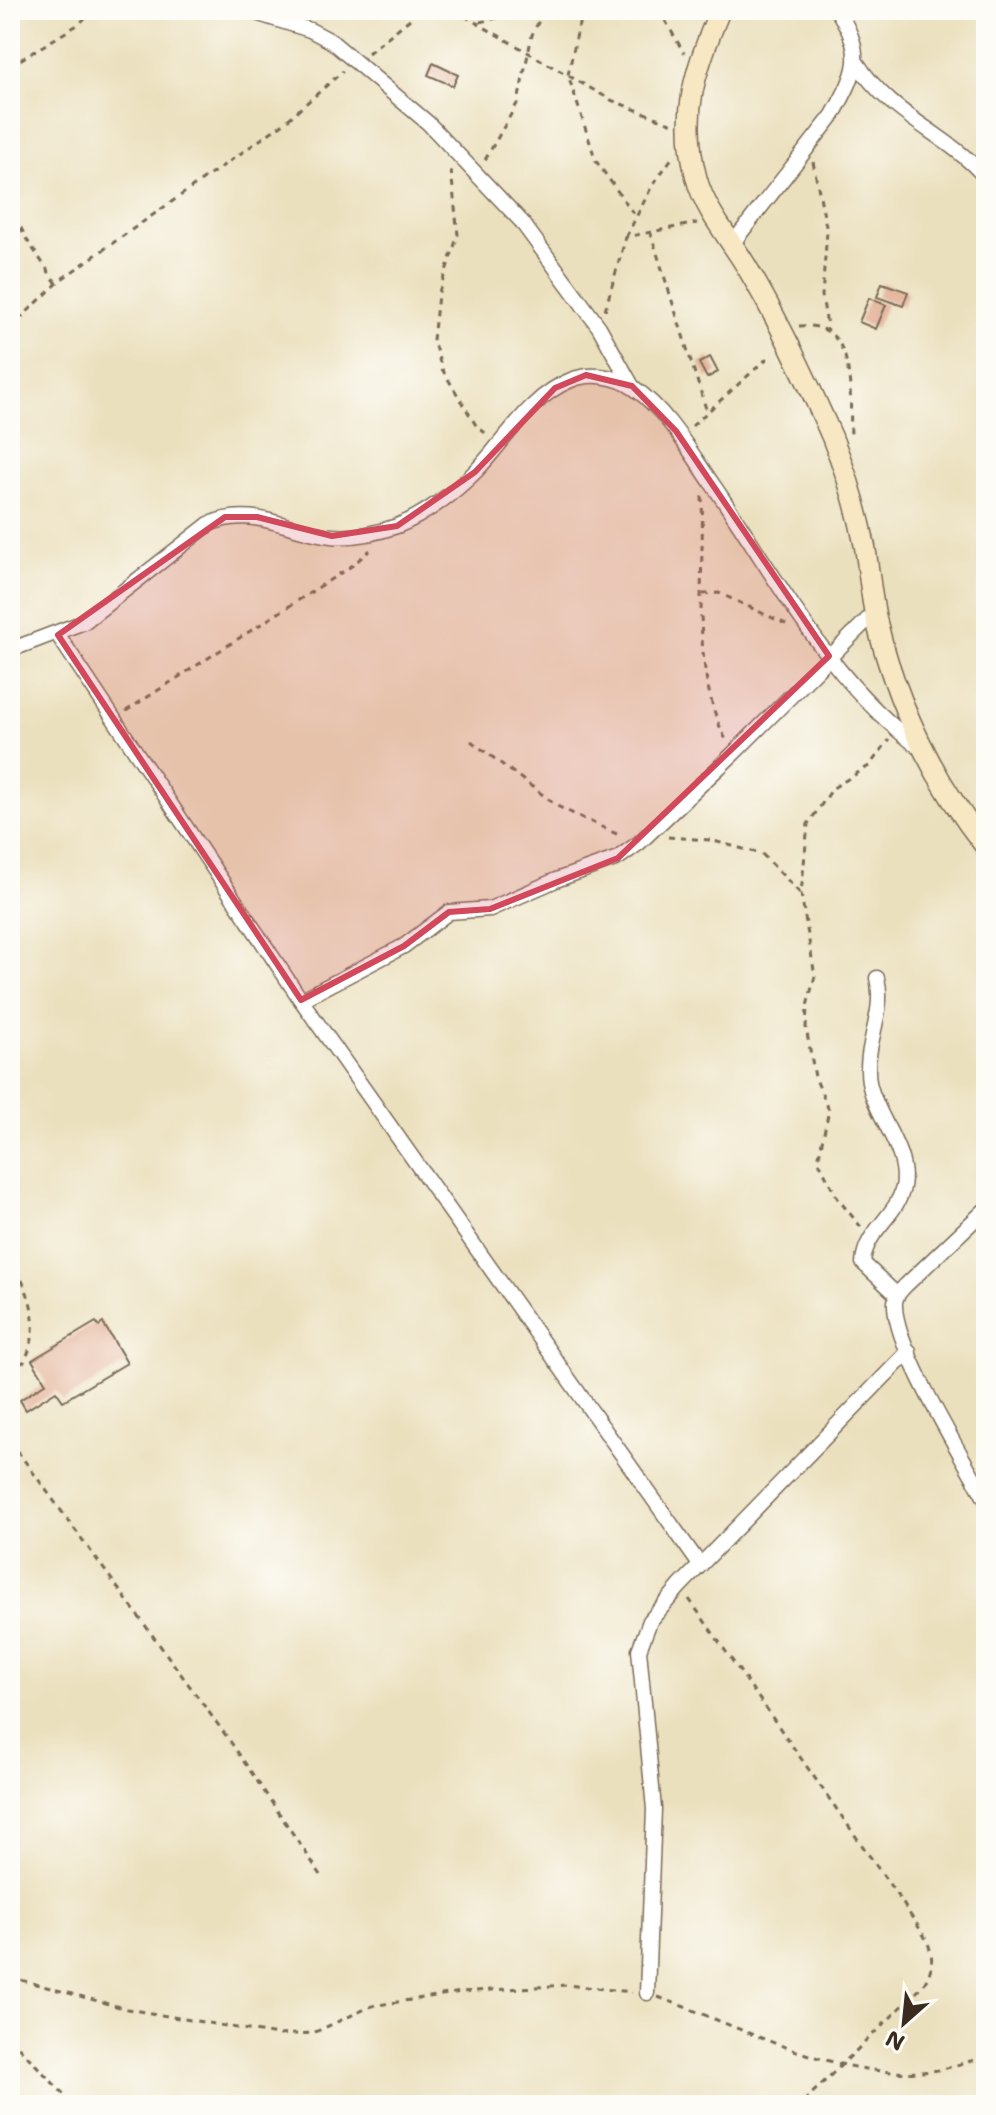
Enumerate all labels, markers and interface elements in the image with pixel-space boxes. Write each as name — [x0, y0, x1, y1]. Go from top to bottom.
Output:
north arrow — [864, 1983, 944, 2063]
text: N — [881, 2023, 909, 2057]

